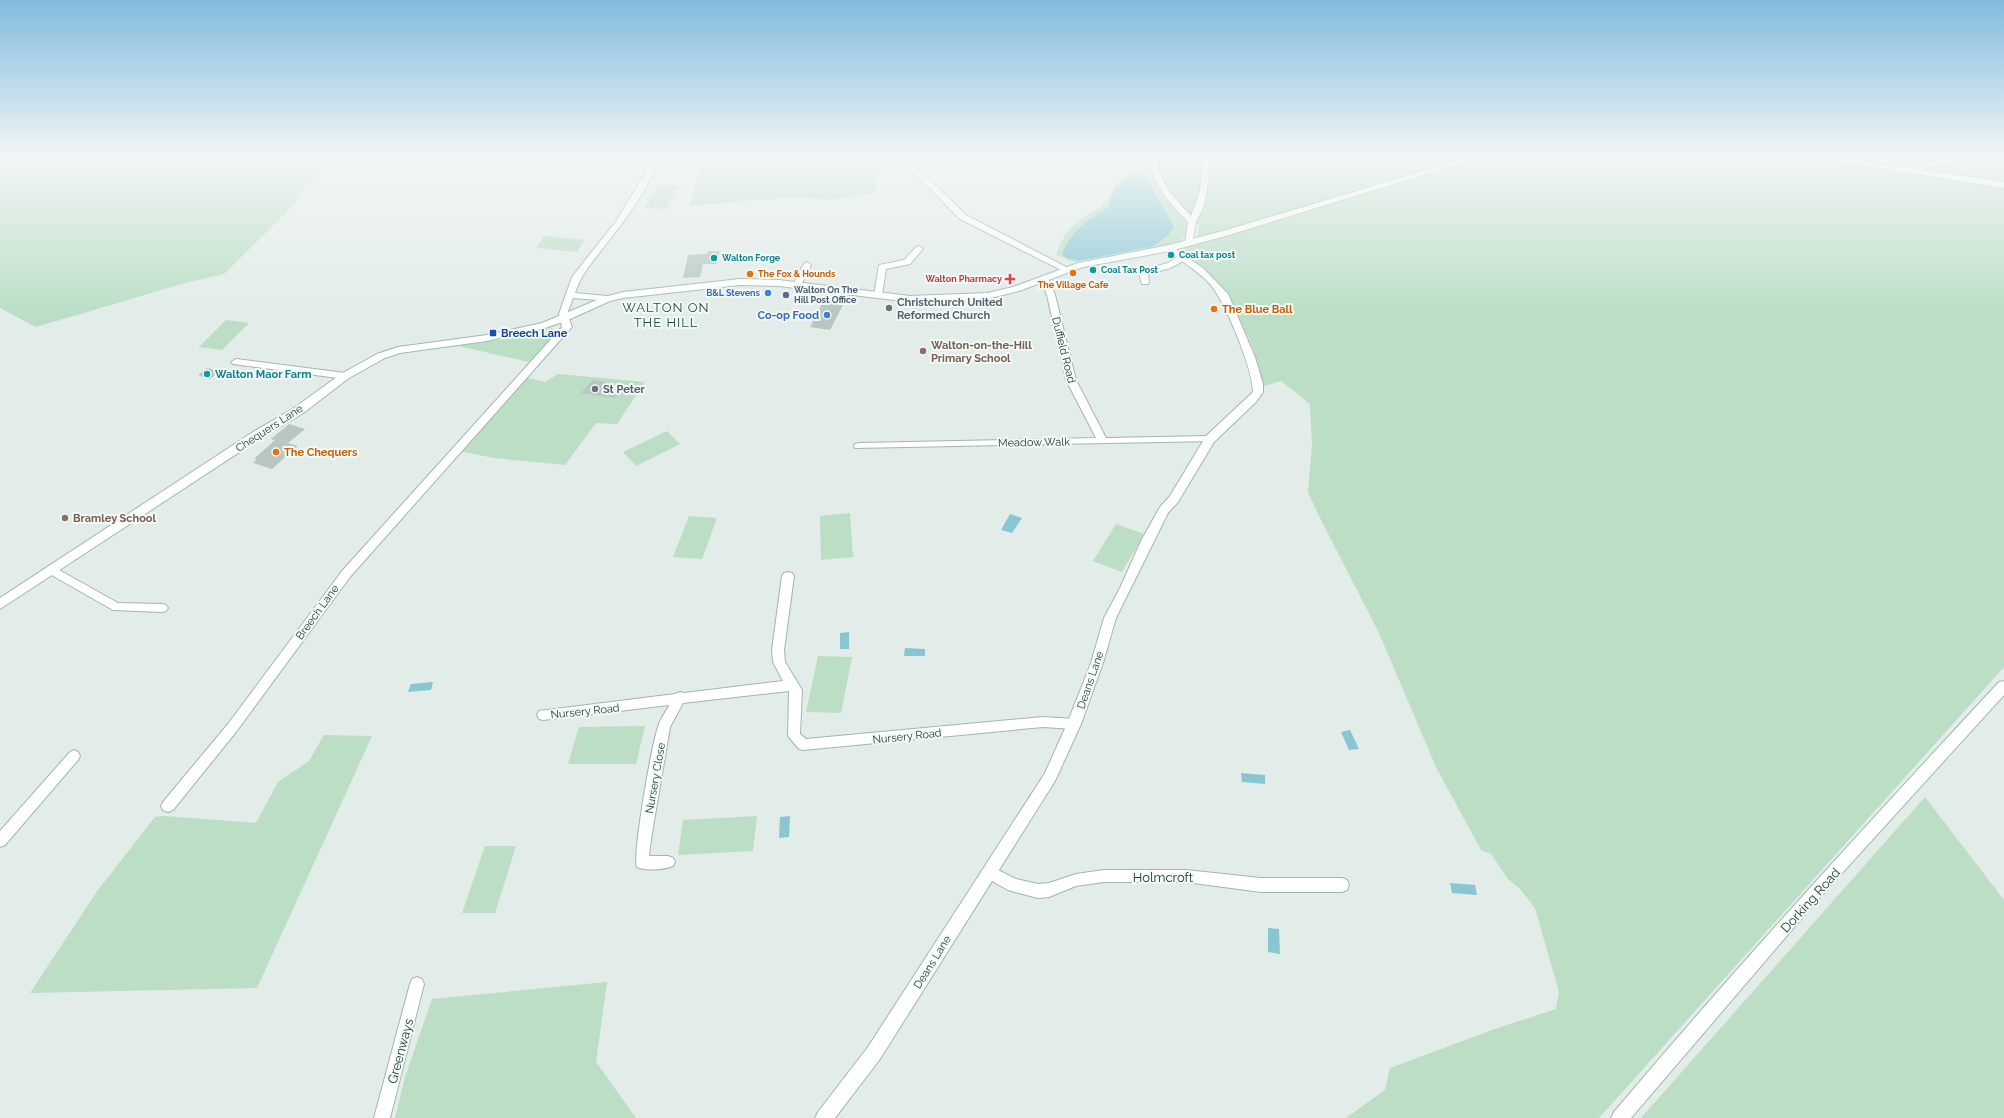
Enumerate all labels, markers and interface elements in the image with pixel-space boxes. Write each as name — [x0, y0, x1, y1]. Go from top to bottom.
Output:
marker: Coal tax post — [1166, 250, 1176, 260]
place label: Coal tax post — [1179, 250, 1236, 260]
marker: Walton Forge — [709, 253, 719, 263]
place label: Walton Forge — [722, 253, 781, 263]
marker: Coal Tax Post — [1088, 265, 1098, 275]
place label: Coal Tax Post — [1101, 265, 1159, 275]
marker: The Village Cafe — [1068, 268, 1078, 278]
marker: The Fox & Hounds — [745, 269, 755, 279]
place label: The Fox & Hounds — [758, 269, 836, 279]
place label: Walton Pharmacy — [925, 274, 1002, 284]
marker: Walton Pharmacy — [1005, 274, 1015, 284]
place label: The Village Cafe — [1038, 280, 1109, 290]
place label: Walton On The Hill Post Office — [794, 285, 858, 305]
place label: B&L Stevens — [706, 288, 761, 298]
marker: B&L Stevens — [763, 288, 773, 298]
marker: Walton On The Hill Post Office — [781, 290, 791, 300]
place label: Christchurch United Reformed Church — [897, 296, 1003, 322]
district label: WALTON ON THE HILL — [622, 300, 710, 330]
marker: Christchurch United Reformed Church — [884, 303, 894, 313]
place label: The Blue Ball — [1222, 303, 1293, 316]
marker: The Blue Ball — [1209, 304, 1219, 314]
place label: Co-op Food — [758, 309, 819, 322]
marker: Co-op Food — [822, 310, 832, 320]
street label: Duffield Road — [1049, 316, 1078, 385]
place label: Breech Lane — [501, 327, 568, 340]
marker: Breech Lane — [488, 328, 498, 338]
place label: Walton-on-the-Hill Primary School — [931, 339, 1032, 365]
marker: Walton-on-the-Hill Primary School — [918, 346, 928, 356]
place label: Walton Maor Farm — [215, 368, 312, 381]
marker: Walton Maor Farm — [202, 369, 212, 379]
place label: St Peter — [603, 383, 645, 396]
marker: St Peter — [590, 384, 600, 394]
street label: Chequers Lane — [233, 402, 306, 455]
street label: Meadow Walk — [998, 435, 1070, 450]
place label: The Chequers — [284, 446, 358, 459]
marker: The Chequers — [271, 447, 281, 457]
place label: Bramley School — [73, 512, 156, 525]
marker: Bramley School — [60, 513, 70, 523]
street label: Breech Lane — [293, 582, 342, 642]
street label: Deans Lane — [1075, 649, 1107, 711]
street label: Nursery Road — [550, 701, 620, 722]
street label: Nursery Road — [872, 726, 942, 747]
street label: Nursery Close — [643, 741, 668, 815]
street label: Dorking Road — [1778, 865, 1843, 936]
street label: Holmcroft — [1133, 870, 1194, 885]
street label: Deans Lane — [911, 933, 954, 991]
street label: Greenways — [385, 1017, 416, 1085]

